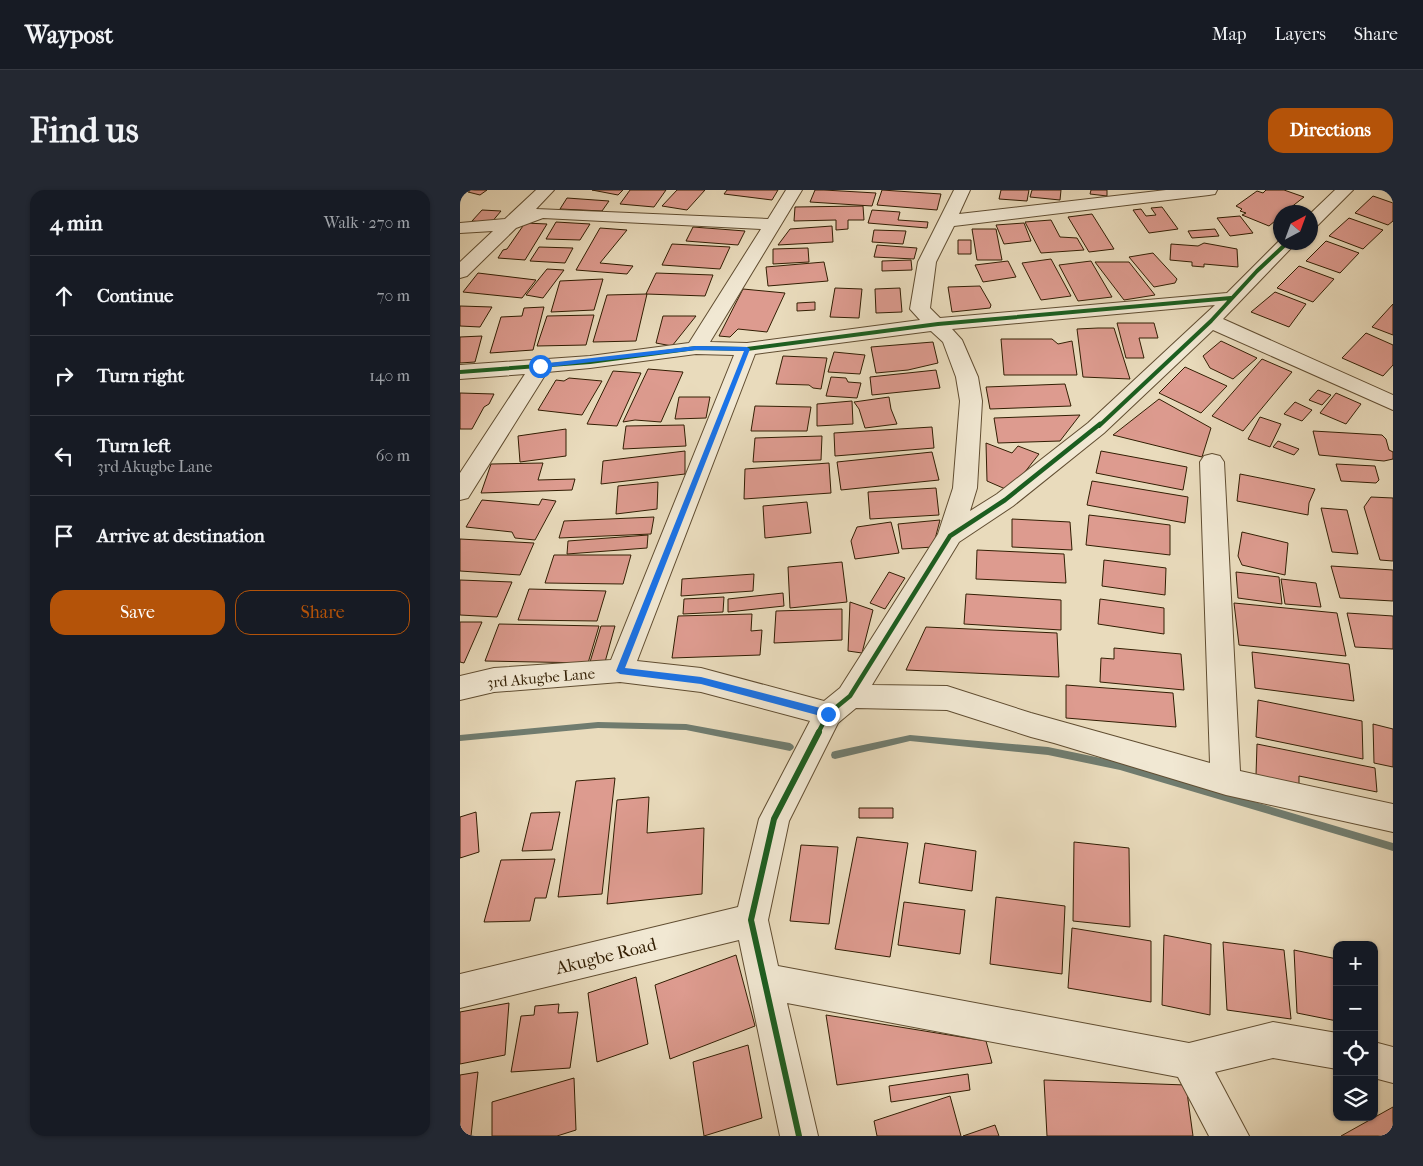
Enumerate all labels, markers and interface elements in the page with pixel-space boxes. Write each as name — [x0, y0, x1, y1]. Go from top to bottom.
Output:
text: Waypost — [25, 21, 113, 49]
text: Map — [1212, 24, 1246, 45]
text: Layers — [1274, 24, 1326, 45]
text: Share — [1354, 24, 1398, 45]
button: Directions — [1268, 108, 1393, 153]
text: Find us — [30, 110, 139, 151]
north arrow — [1273, 205, 1318, 250]
text: 4 min — [50, 211, 103, 235]
text: Walk · 270 m — [324, 213, 410, 232]
icon: ahead — [50, 282, 78, 310]
text: Continue — [97, 285, 173, 307]
text: 70 m — [377, 286, 410, 305]
route start — [529, 355, 552, 378]
icon: right — [50, 362, 78, 390]
text: Turn right — [97, 365, 184, 387]
text: 140 m — [369, 366, 410, 385]
text: Turn left — [97, 435, 171, 457]
icon: left — [50, 442, 78, 470]
text: 60 m — [376, 446, 410, 465]
text: 3rd Akugbe Lane — [97, 457, 212, 476]
icon: arrive — [50, 522, 78, 550]
text: Arrive at destination — [97, 525, 265, 547]
button: Save — [50, 590, 225, 635]
button: Share — [235, 590, 410, 635]
street label: 3rd Akugbe Lane — [486, 664, 596, 692]
route end — [817, 703, 840, 726]
street label: Akugbe Road — [553, 934, 659, 979]
map controls — [1333, 941, 1378, 1121]
button: + — [1333, 941, 1378, 986]
button: − — [1333, 986, 1378, 1031]
button: locate — [1333, 1031, 1378, 1076]
button: layers — [1333, 1076, 1378, 1121]

